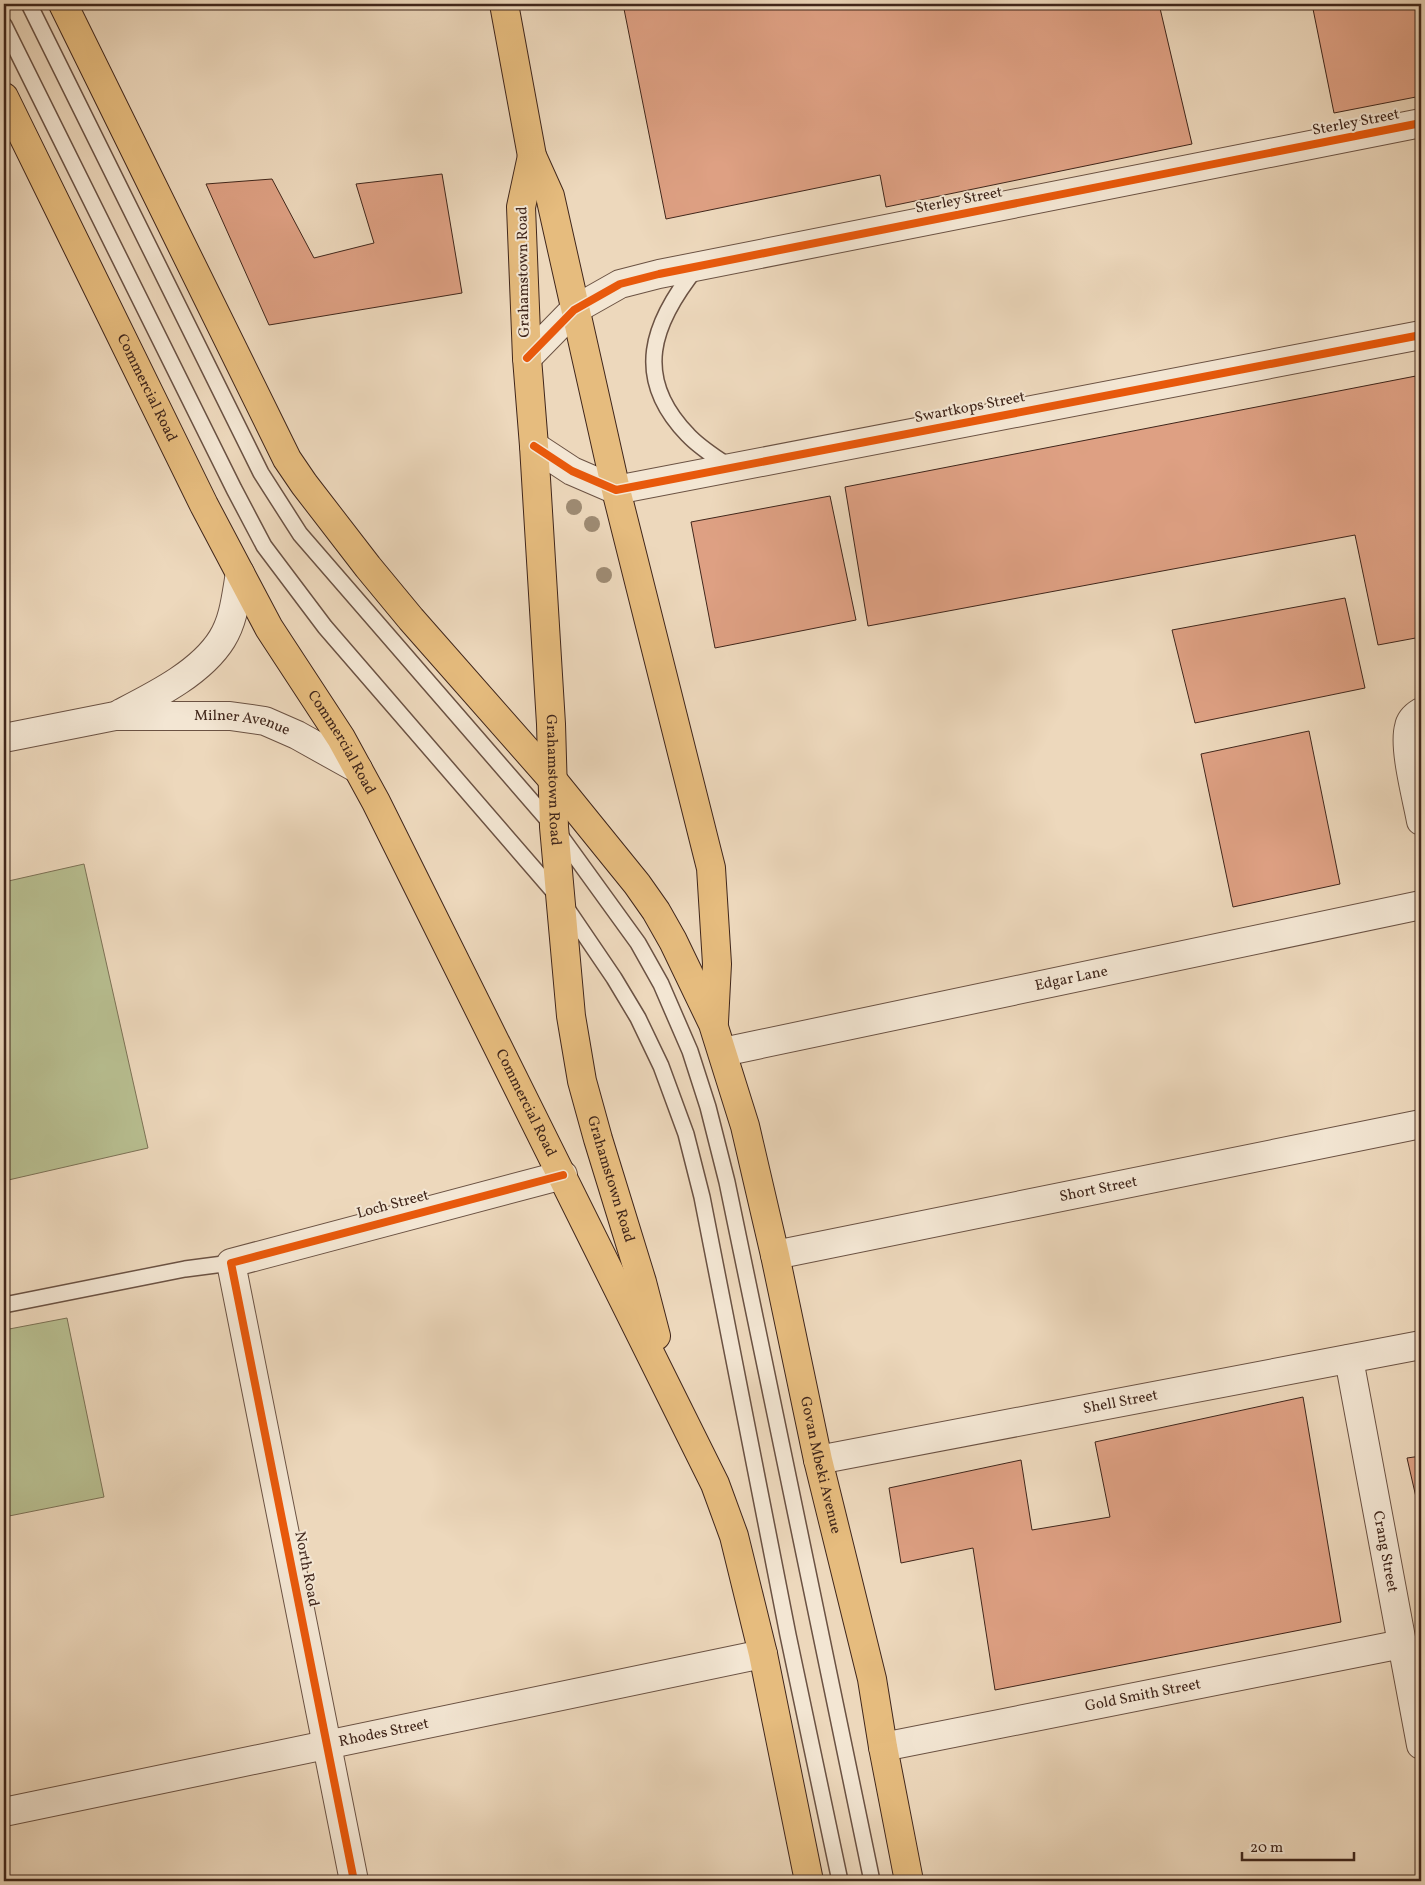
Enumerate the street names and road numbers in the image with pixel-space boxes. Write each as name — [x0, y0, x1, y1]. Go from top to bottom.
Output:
street label: Sterley Street — [1311, 104, 1401, 142]
street label: Sterley Street — [914, 182, 1004, 220]
street label: Grahamstown Road — [512, 206, 536, 338]
street label: Commercial Road — [111, 330, 182, 445]
street label: Swartkops Street — [913, 387, 1027, 429]
street label: Commercial Road — [302, 686, 380, 798]
street label: Milner Avenue — [194, 706, 293, 741]
street label: Grahamstown Road — [540, 714, 566, 846]
street label: Edgar Lane — [1033, 961, 1110, 997]
street label: Commercial Road — [490, 1045, 561, 1160]
street label: Grahamstown Road — [582, 1113, 640, 1245]
street label: Short Street — [1058, 1171, 1139, 1208]
street label: Loch Street — [355, 1185, 431, 1225]
street label: Shell Street — [1081, 1385, 1160, 1420]
street label: Govan Mbeki Avenue — [794, 1395, 846, 1536]
street label: Crang Street — [1367, 1509, 1403, 1594]
street label: North Road — [288, 1529, 324, 1609]
street label: Gold Smith Street — [1083, 1674, 1203, 1717]
street label: Rhodes Street — [337, 1713, 431, 1753]

